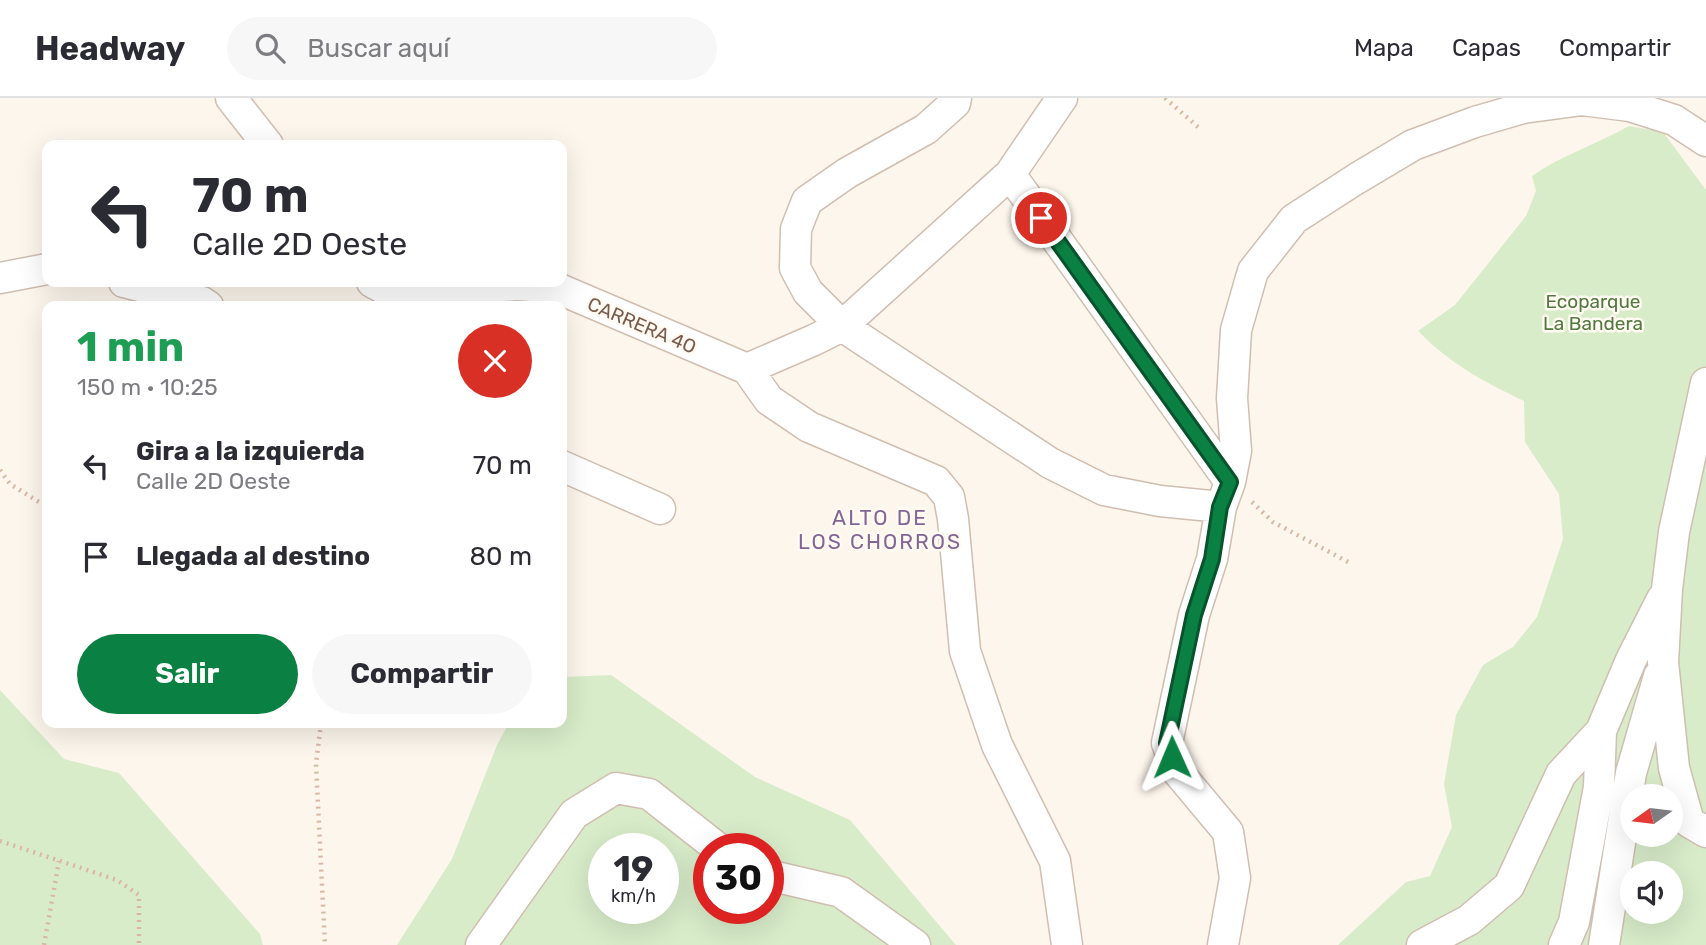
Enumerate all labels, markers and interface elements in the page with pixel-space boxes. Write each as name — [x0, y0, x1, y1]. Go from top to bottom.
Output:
search box — [227, 17, 717, 80]
text: Headway — [35, 29, 185, 68]
icon: search — [251, 29, 289, 67]
text: Buscar aquí — [307, 33, 450, 64]
text: Mapa — [1354, 34, 1414, 62]
text: Capas — [1452, 34, 1521, 62]
text: Compartir — [1559, 34, 1671, 62]
text: 70 m — [192, 166, 309, 224]
icon: left — [77, 168, 168, 259]
pin — [1011, 188, 1071, 248]
icon: arrive — [1022, 199, 1060, 237]
text: Calle 2D Oeste — [192, 225, 407, 263]
park label: Ecoparque La Bandera — [1543, 290, 1643, 335]
street label: CARRERA 4O — [584, 292, 700, 359]
text: 1 min — [77, 322, 184, 372]
button: close — [458, 324, 532, 398]
text: 150 m · 10:25 — [77, 373, 218, 401]
text: Gira a la izquierda — [136, 436, 365, 467]
icon: left — [77, 447, 115, 485]
text: 70 m — [473, 450, 532, 481]
text: Calle 2D Oeste — [136, 467, 291, 495]
district label: ALTO DE LOS CHORROS — [798, 505, 962, 554]
icon: arrive — [77, 538, 115, 576]
text: Llegada al destino — [136, 541, 370, 572]
text: 80 m — [469, 541, 532, 572]
button: Salir — [77, 634, 298, 714]
button: Compartir — [312, 634, 532, 714]
position arrow — [1135, 720, 1209, 794]
north arrow — [1620, 784, 1684, 847]
map controls — [1620, 784, 1683, 924]
speed limit sign: 30 — [693, 833, 784, 924]
text: 19 — [614, 848, 653, 890]
button: sound — [1620, 861, 1683, 924]
text: km/h — [611, 885, 656, 907]

